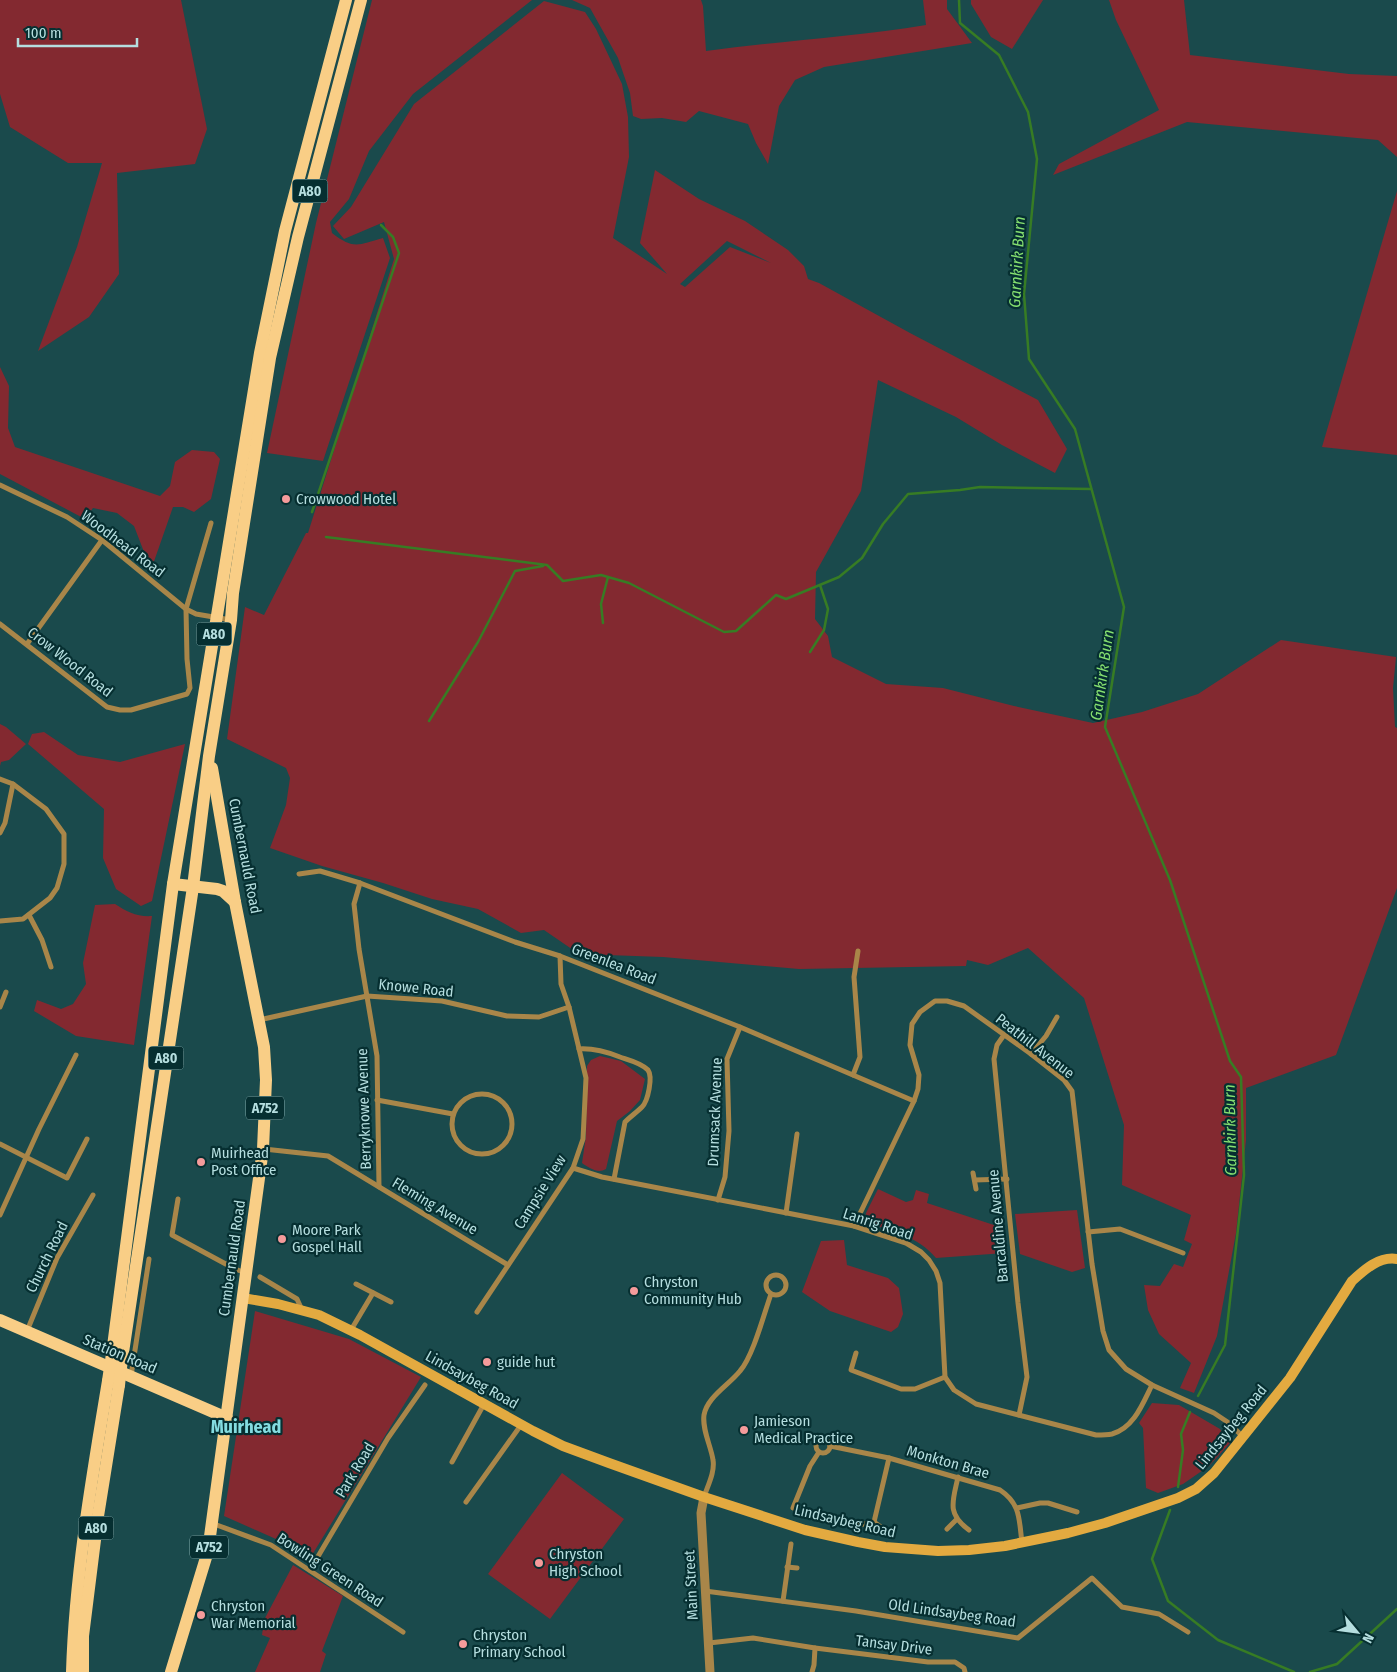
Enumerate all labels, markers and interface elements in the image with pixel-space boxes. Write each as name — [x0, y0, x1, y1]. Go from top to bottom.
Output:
scale bar — [18, 15, 136, 47]
text: 100 m — [25, 24, 62, 42]
road number: A80 — [292, 180, 328, 202]
water label: Garnkirk Burn — [1005, 216, 1029, 308]
place label: Crowwood Hotel — [296, 490, 396, 508]
marker: Crowwood Hotel — [280, 493, 292, 505]
street label: Woodhead Road — [78, 507, 168, 581]
road number: A80 — [196, 622, 232, 646]
street label: Crow Wood Road — [24, 623, 116, 701]
water label: Garnkirk Burn — [1086, 628, 1118, 722]
street label: Cumbernauld Road — [225, 797, 265, 915]
street label: Greenlea Road — [569, 940, 659, 988]
street label: Knowe Road — [377, 975, 455, 1001]
street label: Peathill Avenue — [992, 1010, 1078, 1082]
road number: A80 — [148, 1046, 184, 1070]
street label: Berryknowe Avenue — [353, 1048, 375, 1170]
street label: Drumsack Avenue — [704, 1057, 726, 1167]
water label: Garnkirk Burn — [1220, 1084, 1240, 1176]
road number: A752 — [246, 1096, 284, 1120]
place label: Muirhead Post Office — [211, 1144, 277, 1179]
street label: Campsie View — [510, 1151, 570, 1232]
marker: Muirhead Post Office — [195, 1156, 207, 1168]
street label: Barcaldine Avenue — [984, 1169, 1012, 1283]
street label: Fleming Avenue — [389, 1173, 481, 1239]
street label: Cumbernauld Road — [215, 1199, 249, 1317]
street label: Lanrig Road — [841, 1204, 915, 1244]
street label: Church Road — [22, 1218, 72, 1296]
place label: Moore Park Gospel Hall — [292, 1221, 362, 1256]
marker: Moore Park Gospel Hall — [276, 1233, 288, 1245]
place label: Chryston Community Hub — [644, 1273, 742, 1308]
marker: Chryston Community Hub — [628, 1285, 640, 1297]
street label: Station Road — [80, 1330, 160, 1378]
street label: Lindsaybeg Road — [422, 1347, 522, 1413]
place label: guide hut — [497, 1353, 555, 1371]
marker: guide hut — [481, 1356, 493, 1368]
street label: Lindsaybeg Road — [1191, 1381, 1271, 1473]
place label: Jamieson Medical Practice — [754, 1412, 853, 1447]
district label: Muirhead — [211, 1416, 281, 1438]
marker: Jamieson Medical Practice — [738, 1424, 750, 1436]
street label: Park Road — [332, 1439, 378, 1501]
street label: Monkton Brae — [905, 1442, 991, 1482]
street label: Lindsaybeg Road — [793, 1501, 897, 1541]
road number: A80 — [78, 1516, 114, 1540]
street label: Bowling Green Road — [274, 1529, 386, 1611]
road number: A752 — [190, 1535, 228, 1558]
place label: Chryston High School — [549, 1545, 622, 1580]
street label: Main Street — [680, 1549, 702, 1620]
marker: Chryston High School — [533, 1557, 545, 1569]
street label: Old Lindsaybeg Road — [887, 1595, 1017, 1631]
place label: Chryston War Memorial — [211, 1597, 296, 1632]
north arrow — [1332, 1607, 1382, 1657]
marker: Chryston War Memorial — [195, 1609, 207, 1621]
place label: Chryston Primary School — [473, 1626, 565, 1661]
text: N — [1358, 1630, 1377, 1646]
street label: Tansay Drive — [855, 1631, 933, 1659]
marker: Chryston Primary School — [457, 1638, 469, 1650]

